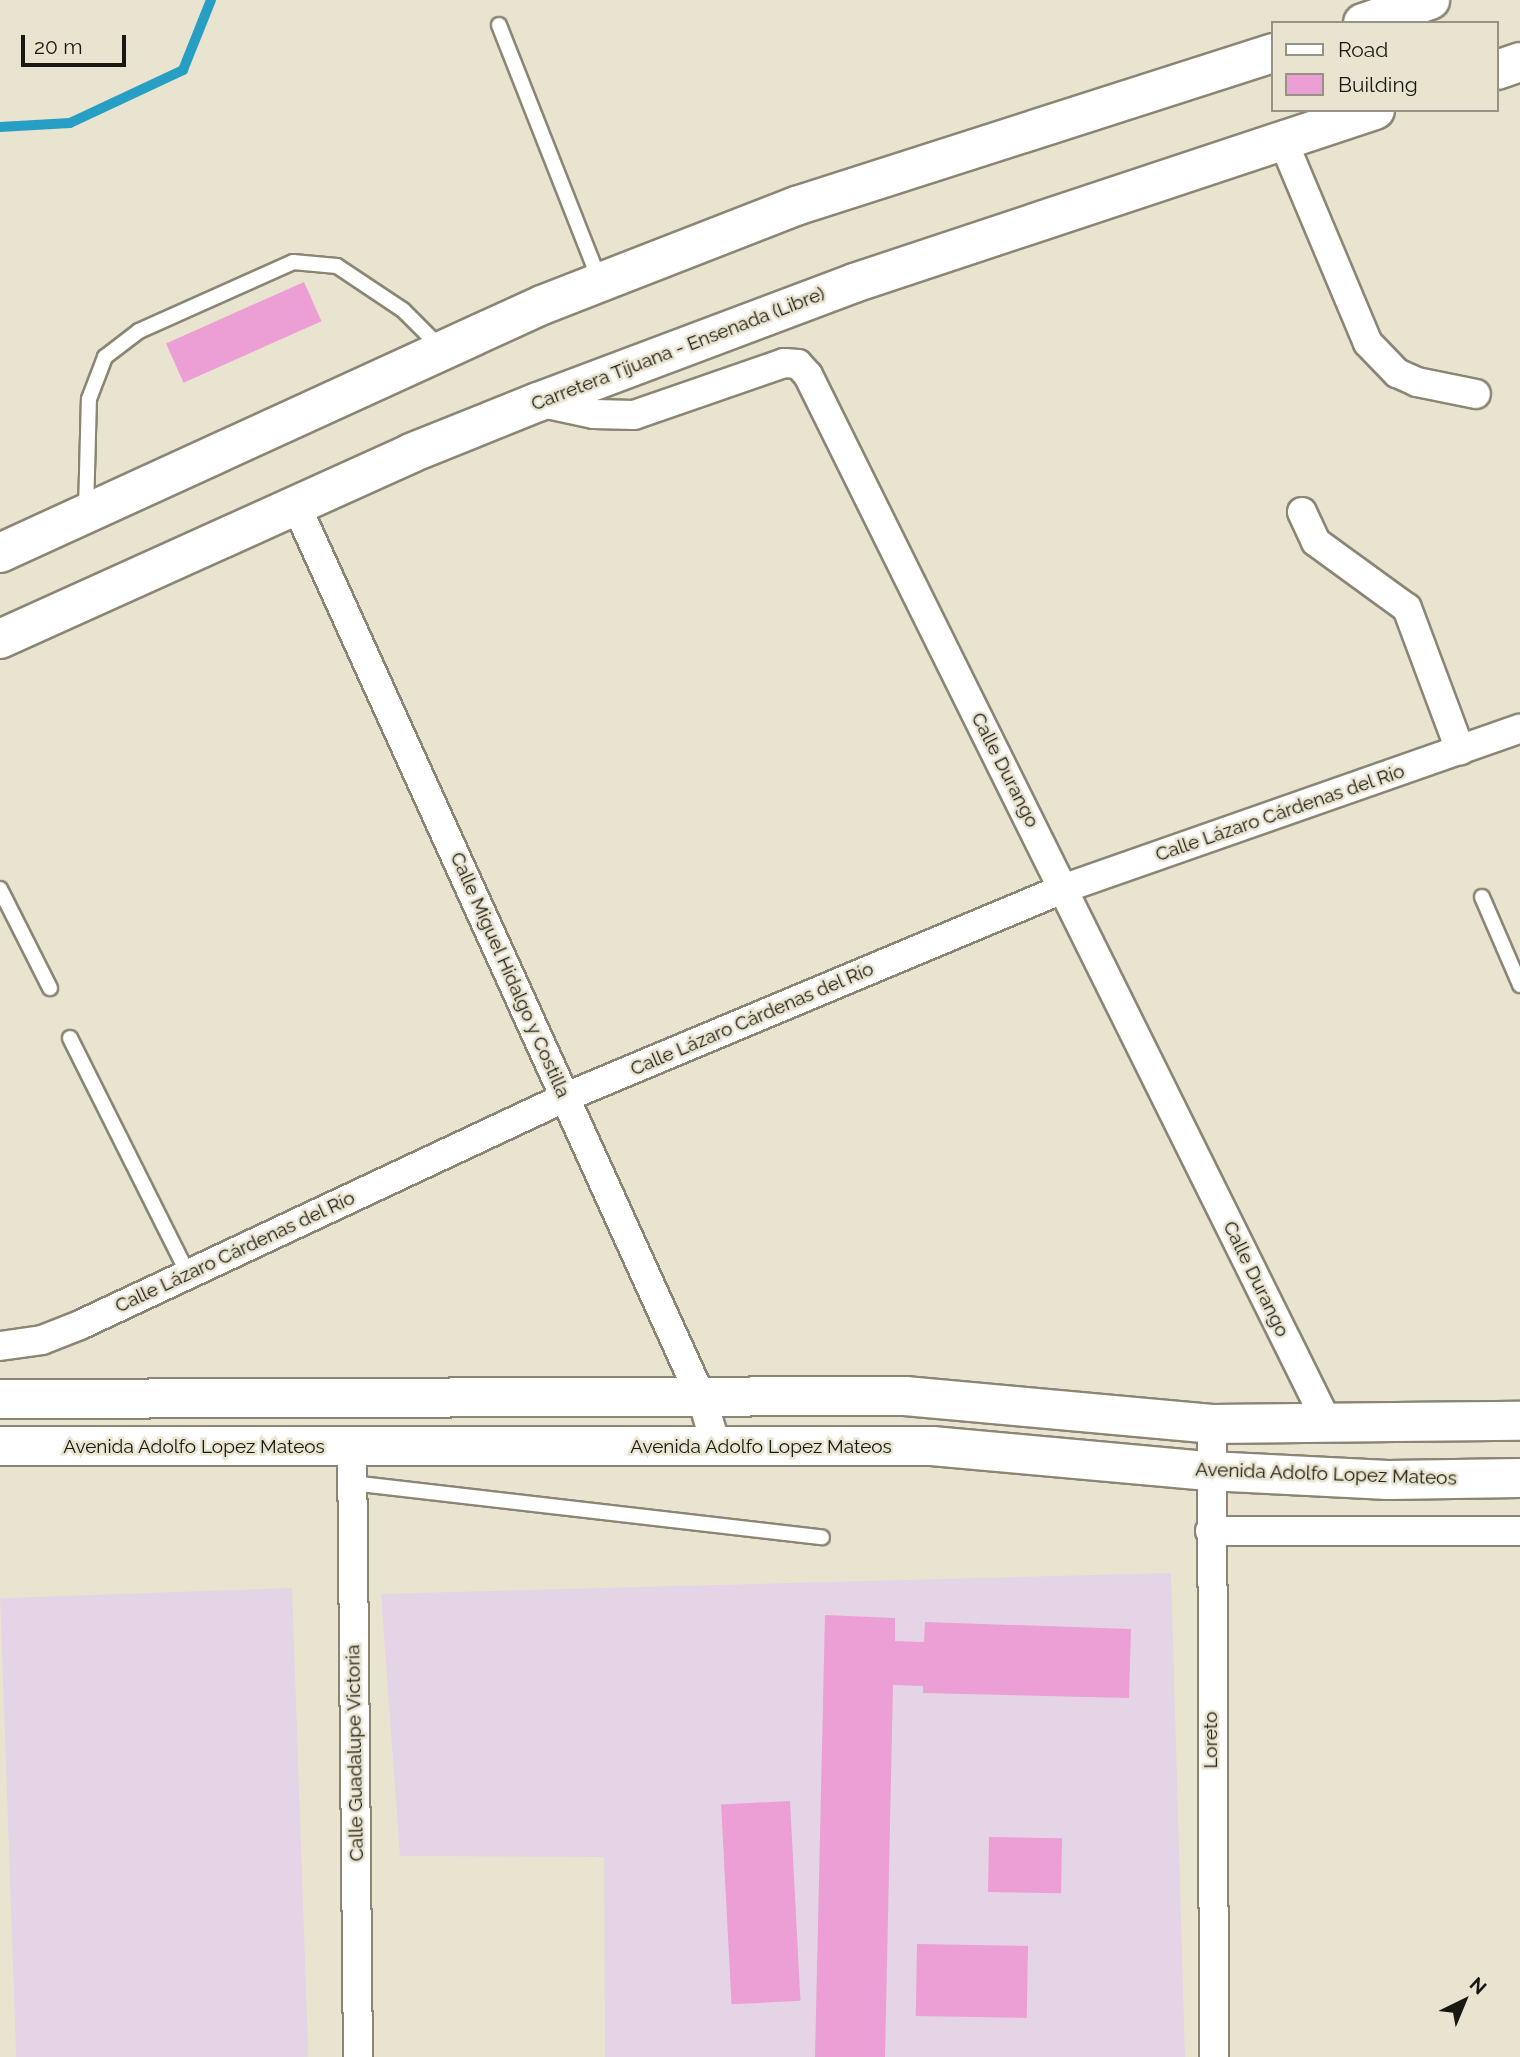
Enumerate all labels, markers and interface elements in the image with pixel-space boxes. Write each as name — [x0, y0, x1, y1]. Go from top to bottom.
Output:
scale bar — [24, 21, 130, 65]
legend — [1272, 21, 1499, 112]
text: 20 m — [34, 34, 82, 59]
text: Road — [1338, 37, 1388, 62]
text: Building — [1338, 72, 1418, 97]
street label: Carretera Tijuana - Ensenada (Libre) — [528, 282, 828, 416]
street label: Calle Durango — [966, 709, 1044, 831]
street label: Calle Lázaro Cárdenas del Río — [1152, 760, 1408, 866]
street label: Calle Miguel Hidalgo y Costilla — [445, 848, 575, 1102]
street label: Calle Lázaro Cárdenas del Río — [627, 957, 877, 1081]
street label: Calle Lázaro Cárdenas del Río — [111, 1186, 359, 1318]
street label: Calle Durango — [1218, 1218, 1294, 1340]
street label: Avenida Adolfo Lopez Mateos — [63, 1436, 325, 1458]
street label: Avenida Adolfo Lopez Mateos — [630, 1436, 892, 1458]
street label: Avenida Adolfo Lopez Mateos — [1195, 1458, 1457, 1490]
street label: Calle Guadalupe Victoria — [342, 1644, 368, 1862]
street label: Loreto — [1200, 1711, 1222, 1769]
north arrow — [1429, 1966, 1499, 2036]
text: N — [1466, 1973, 1491, 1999]

